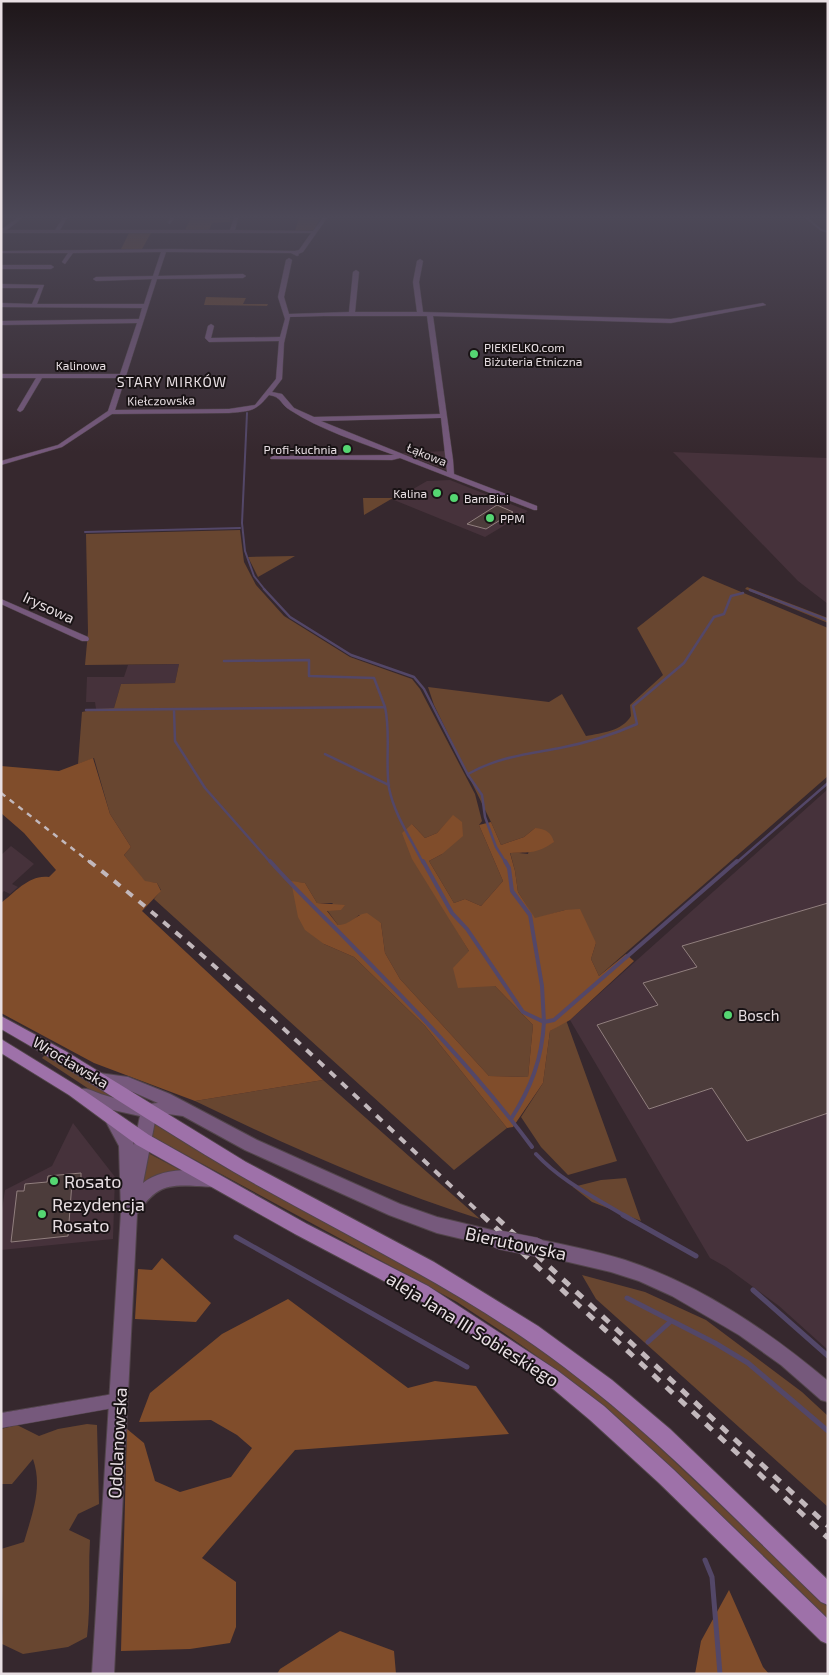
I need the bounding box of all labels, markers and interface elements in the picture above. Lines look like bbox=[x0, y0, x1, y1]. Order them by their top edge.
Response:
place label: PIEKIELKO.com Biżuteria Etniczna bbox=[484, 340, 582, 368]
marker: PIEKIELKO.com Biżuteria Etniczna bbox=[468, 348, 480, 360]
street label: Kalinowa bbox=[56, 358, 106, 372]
district label: STARY MIRKÓW bbox=[117, 373, 227, 390]
street label: Kiełczowska bbox=[127, 392, 195, 408]
street label: Łąkowa bbox=[405, 440, 449, 468]
place label: Profi-kuchnia bbox=[263, 442, 337, 456]
marker: Profi-kuchnia bbox=[341, 443, 353, 455]
place label: Kalina bbox=[393, 486, 427, 500]
marker: Kalina bbox=[431, 487, 443, 499]
place label: BamBini bbox=[464, 491, 509, 505]
marker: BamBini bbox=[448, 492, 460, 504]
place label: PPM bbox=[500, 511, 525, 525]
marker: PPM bbox=[484, 512, 496, 524]
street label: Irysowa bbox=[20, 587, 78, 627]
place label: Bosch bbox=[738, 1006, 780, 1024]
marker: Bosch bbox=[722, 1009, 734, 1021]
street label: Wrocławska bbox=[30, 1032, 112, 1092]
place label: Rosato bbox=[64, 1170, 121, 1192]
marker: Rosato bbox=[48, 1175, 60, 1187]
place label: Rezydencja Rosato bbox=[52, 1193, 145, 1236]
marker: Rezydencja Rosato bbox=[36, 1208, 48, 1220]
street label: Bierutowska bbox=[463, 1222, 569, 1264]
street label: aleja Jana III Sobieskiego bbox=[383, 1267, 563, 1391]
street label: Odolanowska bbox=[103, 1387, 131, 1499]

